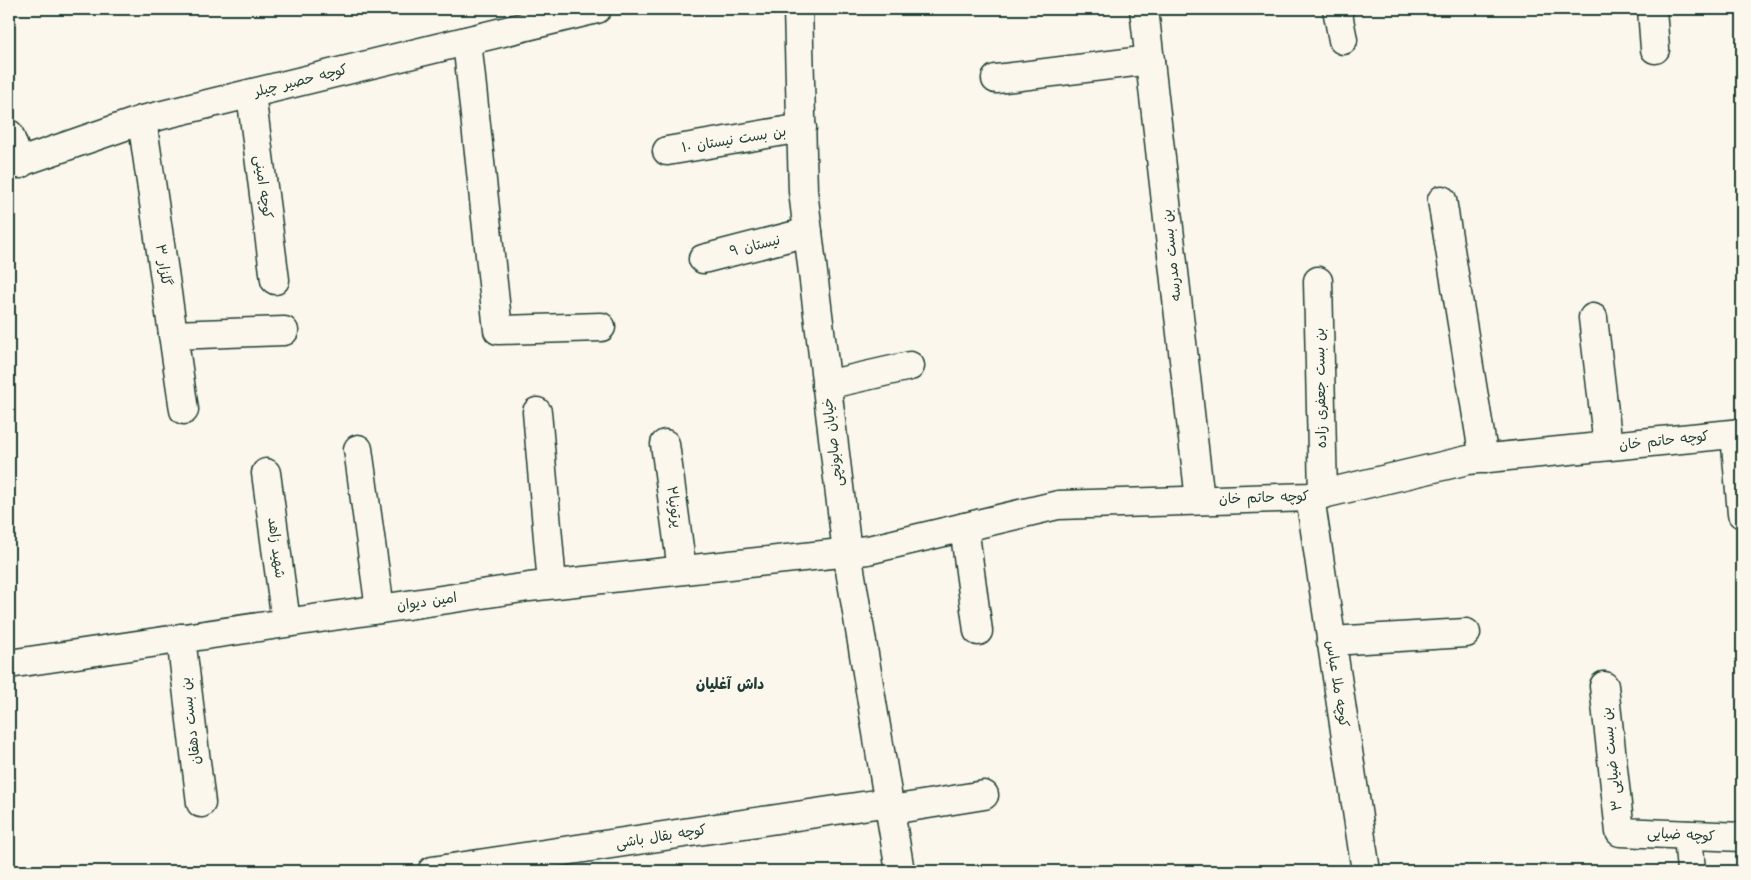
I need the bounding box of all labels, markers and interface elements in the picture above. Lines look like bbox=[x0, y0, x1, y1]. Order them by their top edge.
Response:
street label: کوچه حصیر چیلر bbox=[251, 60, 350, 102]
street label: بن بست نیستان ۱۰ bbox=[680, 122, 788, 158]
street label: کوچه امینی bbox=[249, 154, 277, 220]
street label: بن بست مدرسه bbox=[1157, 208, 1187, 302]
street label: نیستان ۹ bbox=[728, 230, 782, 262]
street label: گلزار ۳ bbox=[150, 243, 176, 287]
street label: بن بست جعفری زاده bbox=[1310, 328, 1332, 448]
street label: خیابان صابونچی bbox=[818, 396, 848, 488]
street label: کوچه حاتم خان bbox=[1618, 426, 1710, 456]
street label: پرتونیا۲ bbox=[661, 485, 687, 529]
street label: کوچه حاتم خان bbox=[1219, 486, 1309, 510]
street label: شهید زاهد bbox=[262, 516, 290, 580]
street label: امین دیوان bbox=[396, 588, 458, 616]
street label: کوچه ملا عباس bbox=[1320, 639, 1354, 729]
district label: داش آغلیان bbox=[696, 674, 764, 695]
street label: بن بست دهقان bbox=[176, 676, 206, 766]
street label: بن بست ضیایی ۳ bbox=[1597, 706, 1627, 812]
street label: کوچه بقال باشی bbox=[614, 820, 708, 854]
street label: کوچه ضیایی bbox=[1647, 823, 1715, 847]

